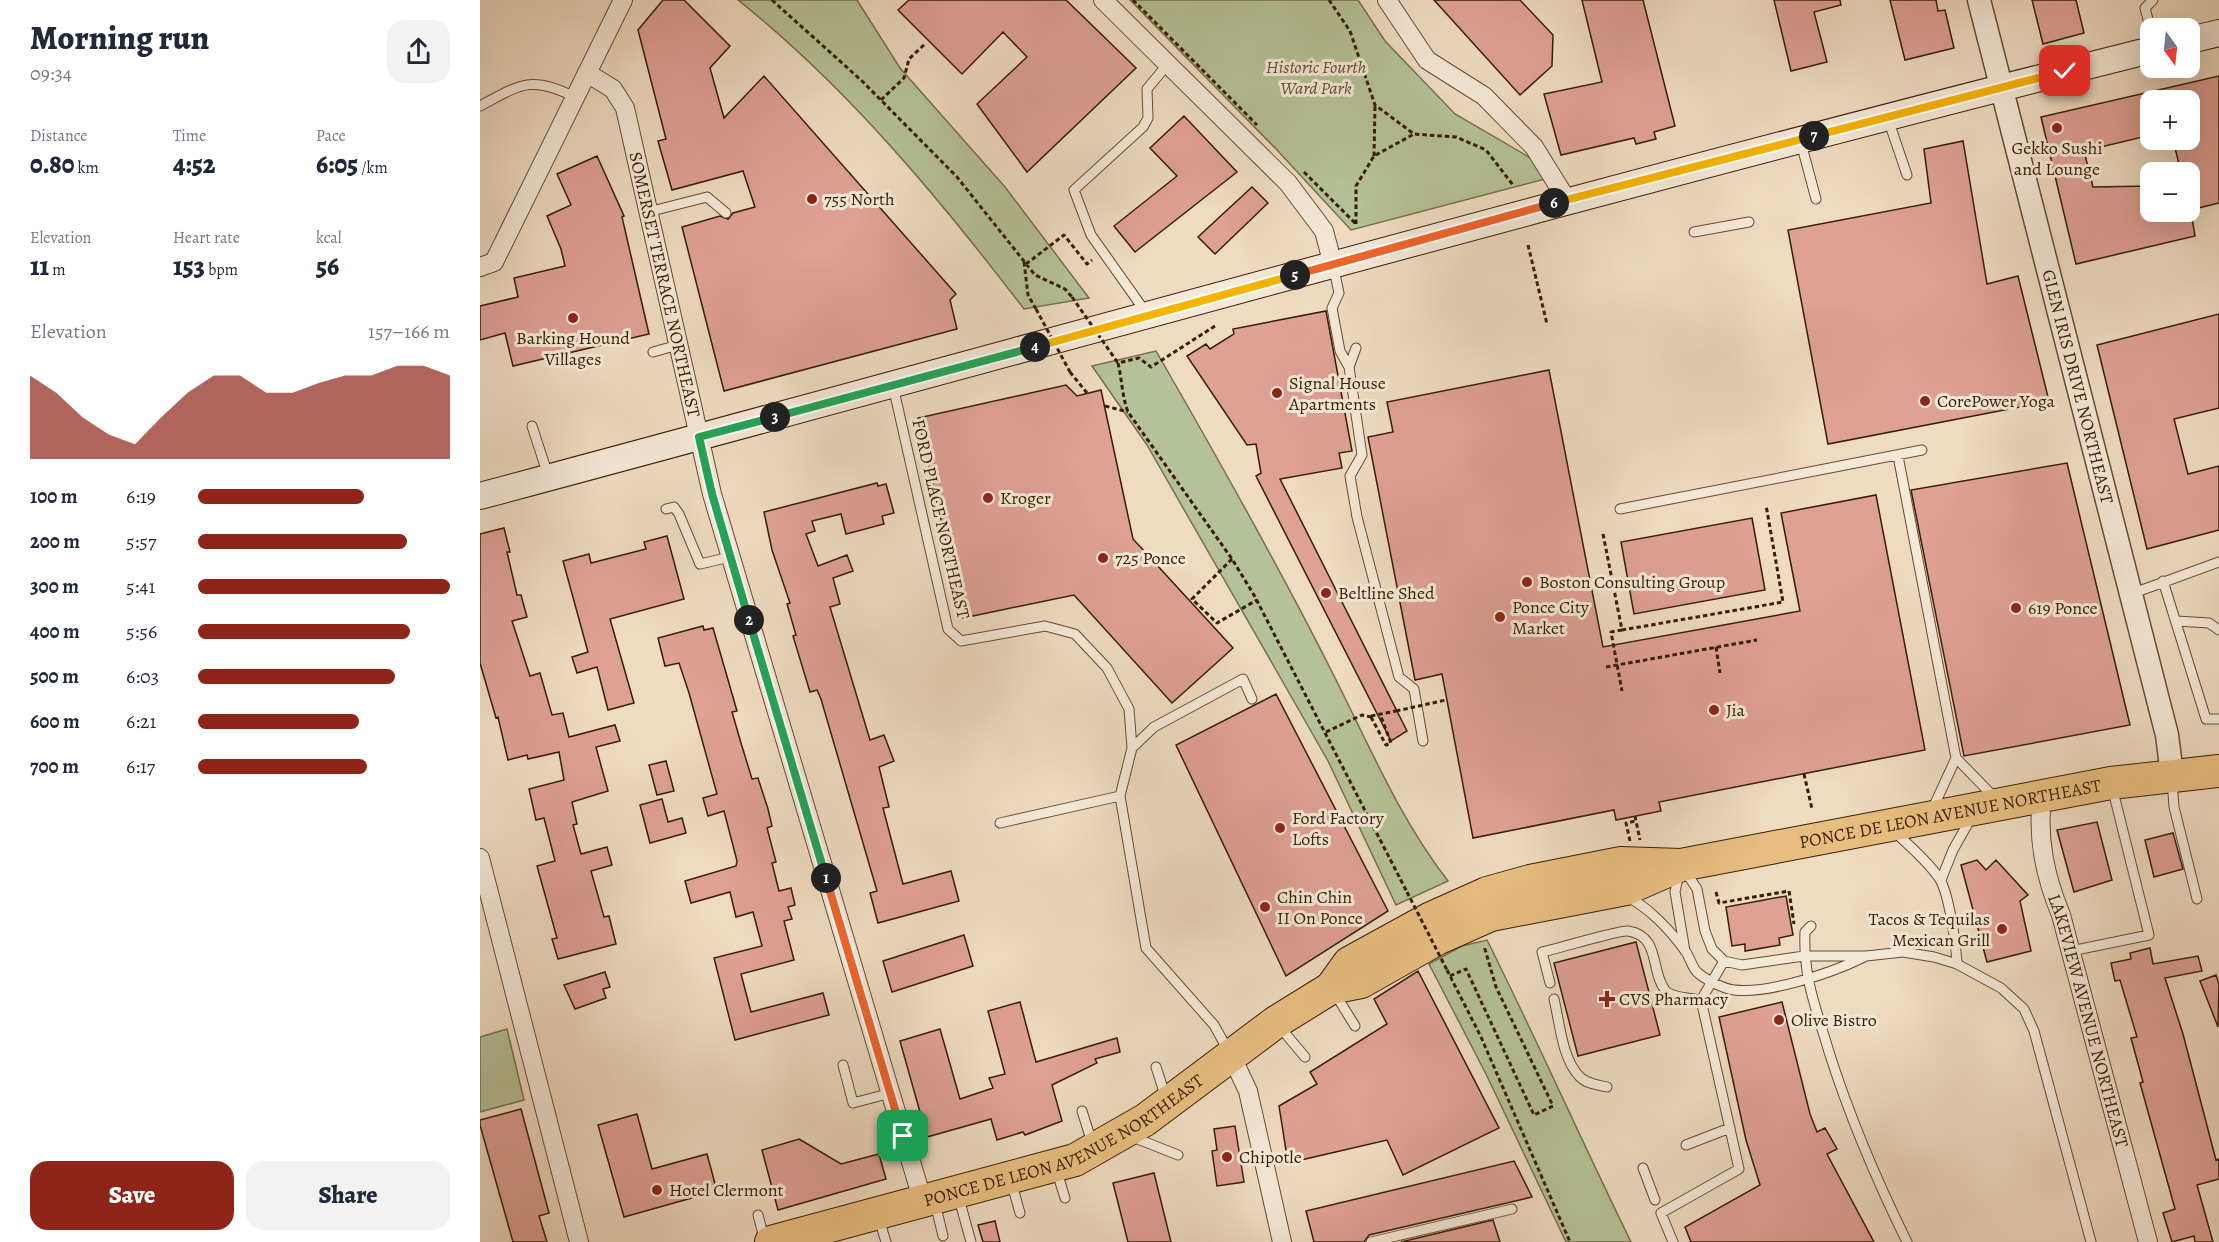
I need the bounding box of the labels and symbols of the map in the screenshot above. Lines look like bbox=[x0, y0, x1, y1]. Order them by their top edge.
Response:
north arrow bbox=[2140, 18, 2200, 78]
pin bbox=[2039, 45, 2090, 96]
park label: Historic Fourth Ward Park bbox=[1266, 55, 1366, 100]
pin: 7 bbox=[1799, 121, 1829, 151]
marker: Gekko Sushi and Lounge bbox=[2050, 121, 2064, 135]
place label: Gekko Sushi and Lounge bbox=[2012, 136, 2102, 181]
street label: SOMERSET TERRACE NORTHEAST bbox=[623, 150, 706, 420]
place label: 755 North bbox=[824, 187, 895, 211]
pin: 6 bbox=[1539, 188, 1569, 218]
marker: 755 North bbox=[805, 192, 819, 206]
pin: 5 bbox=[1280, 260, 1310, 290]
street label: GLEN IRIS DRIVE NORTHEAST bbox=[2036, 267, 2119, 506]
marker: Barking Hound Villages bbox=[566, 311, 580, 325]
place label: Barking Hound Villages bbox=[516, 326, 630, 371]
pin: 4 bbox=[1020, 332, 1050, 362]
place label: Signal House Apartments bbox=[1288, 371, 1386, 416]
marker: Signal House Apartments bbox=[1270, 386, 1284, 400]
place label: CorePower Yoga bbox=[1937, 389, 2056, 413]
marker: CorePower Yoga bbox=[1918, 394, 1932, 408]
pin: 3 bbox=[760, 402, 790, 432]
street label: FORD PLACE NORTHEAST bbox=[906, 417, 976, 621]
place label: Kroger bbox=[1000, 486, 1051, 510]
marker: Kroger bbox=[981, 491, 995, 505]
place label: 725 Ponce bbox=[1115, 546, 1186, 570]
marker: 725 Ponce bbox=[1096, 551, 1110, 565]
place label: Boston Consulting Group bbox=[1539, 570, 1725, 594]
marker: Boston Consulting Group bbox=[1520, 575, 1534, 589]
place label: Beltline Shed bbox=[1338, 581, 1435, 605]
marker: Beltline Shed bbox=[1319, 586, 1333, 600]
place label: Ponce City Market bbox=[1512, 595, 1590, 640]
place label: 619 Ponce bbox=[2028, 596, 2098, 620]
marker: 619 Ponce bbox=[2009, 601, 2023, 615]
pin: 2 bbox=[734, 605, 764, 635]
marker: Ponce City Market bbox=[1493, 610, 1507, 624]
place label: Jia bbox=[1726, 698, 1746, 722]
marker: Jia bbox=[1707, 703, 1721, 717]
street label: PONCE DE LEON AVENUE NORTHEAST bbox=[1797, 773, 2103, 854]
place label: Ford Factory Lofts bbox=[1292, 806, 1385, 851]
marker: Ford Factory Lofts bbox=[1273, 821, 1287, 835]
pin: 1 bbox=[811, 863, 841, 893]
place label: Chin Chin II On Ponce bbox=[1277, 885, 1363, 930]
street label: LAKEVIEW AVENUE NORTHEAST bbox=[2042, 891, 2134, 1150]
marker: Chin Chin II On Ponce bbox=[1258, 900, 1272, 914]
place label: Tacos & Tequilas Mexican Grill bbox=[1868, 907, 1991, 952]
marker: Tacos & Tequilas Mexican Grill bbox=[1995, 922, 2009, 936]
place label: CVS Pharmacy bbox=[1619, 987, 1729, 1011]
marker: CVS Pharmacy bbox=[1600, 992, 1614, 1006]
place label: Olive Bistro bbox=[1791, 1008, 1877, 1032]
marker: Olive Bistro bbox=[1772, 1013, 1786, 1027]
street label: PONCE DE LEON AVENUE NORTHEAST bbox=[921, 1068, 1208, 1212]
pin bbox=[877, 1110, 928, 1161]
place label: Chipotle bbox=[1239, 1145, 1302, 1169]
marker: Chipotle bbox=[1220, 1150, 1234, 1164]
place label: Hotel Clermont bbox=[669, 1178, 784, 1202]
marker: Hotel Clermont bbox=[650, 1183, 664, 1197]

